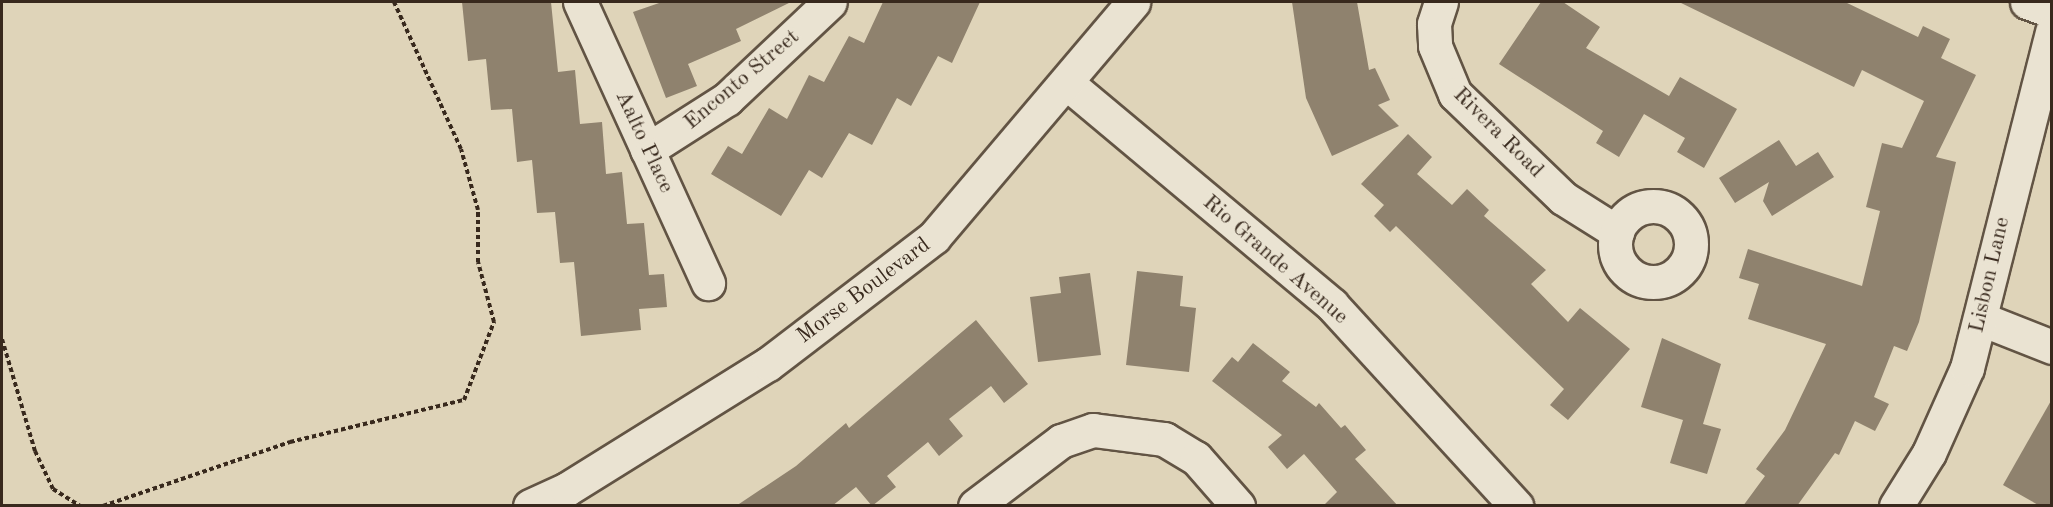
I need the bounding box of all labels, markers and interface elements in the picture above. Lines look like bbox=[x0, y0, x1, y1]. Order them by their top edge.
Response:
street label: Enconto Street bbox=[679, 24, 805, 136]
street label: Rivera Road bbox=[1447, 82, 1549, 184]
street label: Aalto Place bbox=[609, 87, 679, 197]
street label: Rio Grande Avenue bbox=[1197, 190, 1353, 330]
street label: Lisbon Lane bbox=[1964, 215, 2016, 335]
street label: Morse Boulevard bbox=[792, 232, 936, 350]

